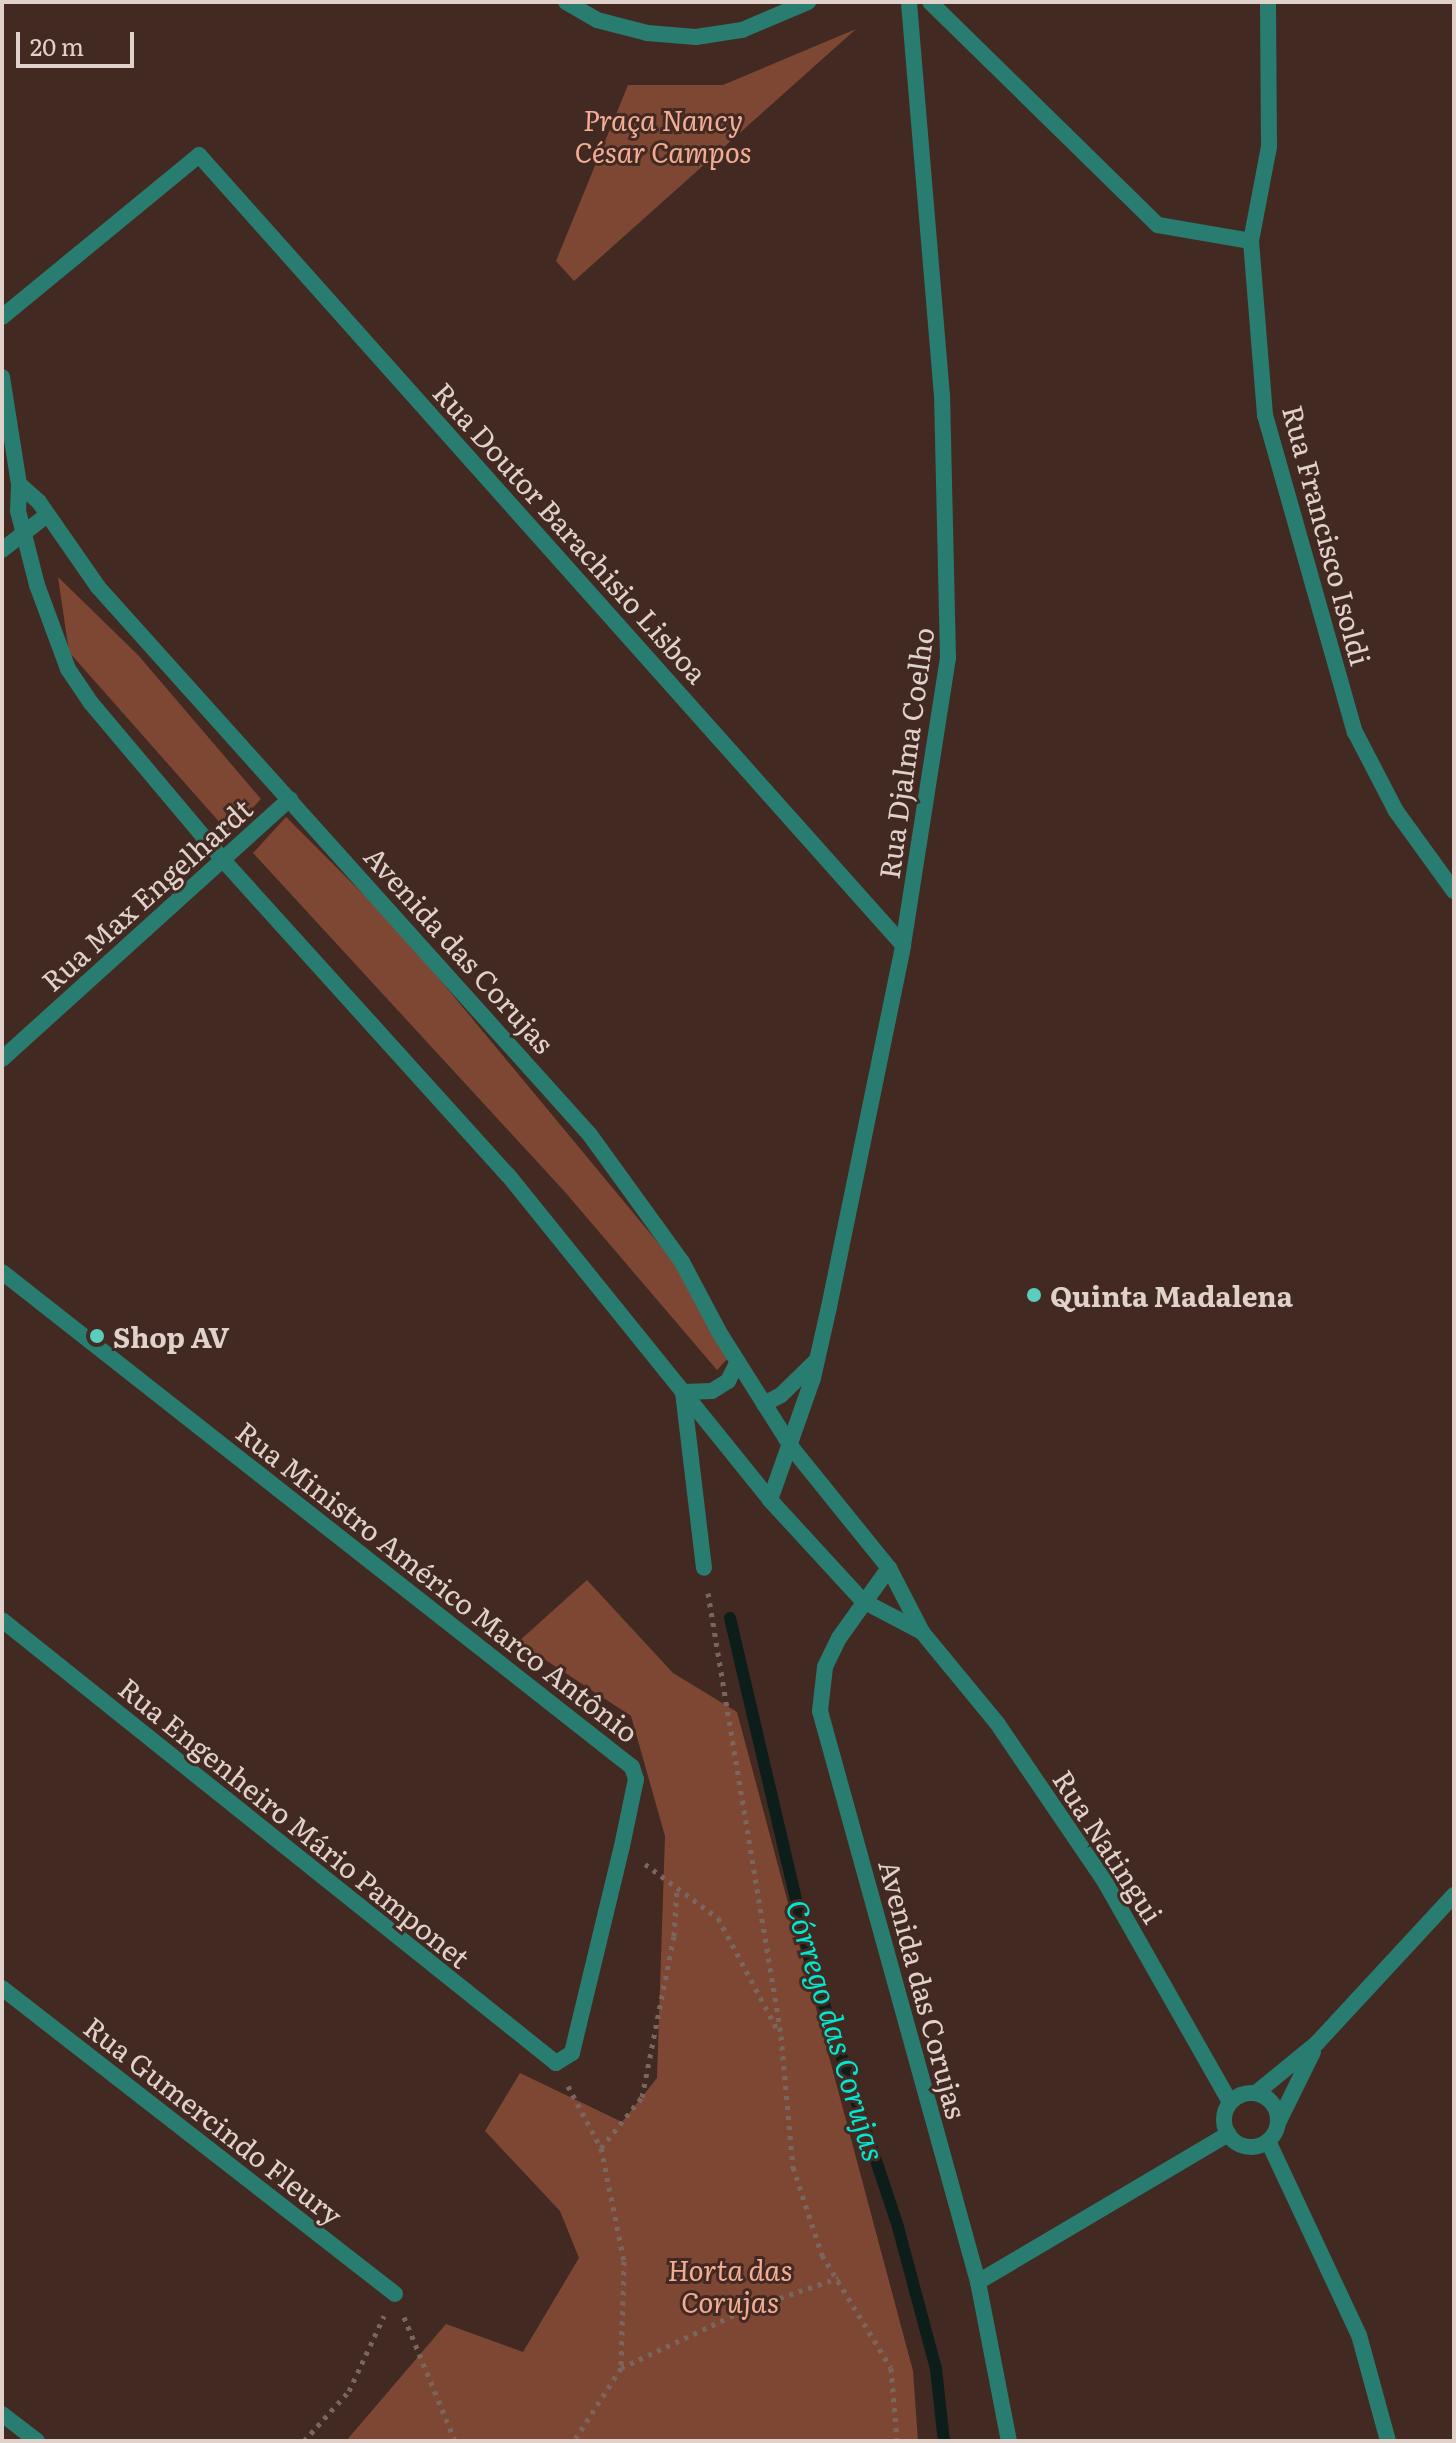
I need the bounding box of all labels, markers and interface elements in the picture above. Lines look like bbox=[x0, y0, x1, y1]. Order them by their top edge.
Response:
scale bar bbox=[20, 16, 138, 66]
text: 20 m bbox=[30, 28, 84, 63]
park label: Praça Nancy César Campos bbox=[574, 102, 752, 168]
street label: Rua Doutor Barachisio Lisboa bbox=[427, 375, 715, 689]
street label: Rua Francisco Isoldi bbox=[1277, 401, 1379, 669]
street label: Rua Djalma Coelho bbox=[871, 625, 939, 881]
street label: Rua Max Engelhardt bbox=[34, 791, 258, 997]
street label: Avenida das Corujas bbox=[358, 839, 562, 1059]
place label: Quinta Madalena bbox=[1050, 1278, 1293, 1312]
marker: Quinta Madalena bbox=[1025, 1286, 1043, 1304]
place label: Shop AV bbox=[113, 1319, 230, 1353]
marker: Shop AV bbox=[88, 1327, 106, 1345]
street label: Rua Ministro Américo Marco Antônio bbox=[230, 1414, 646, 1748]
street label: Rua Engenheiro Mário Pamponet bbox=[113, 1670, 477, 1974]
street label: Rua Natingui bbox=[1047, 1763, 1171, 1929]
street label: Avenida das Corujas bbox=[873, 1856, 975, 2122]
water label: Córrego das Corujas bbox=[780, 1895, 894, 2165]
street label: Rua Gumercindo Fleury bbox=[78, 2009, 350, 2231]
park label: Horta das Corujas bbox=[667, 2252, 793, 2318]

